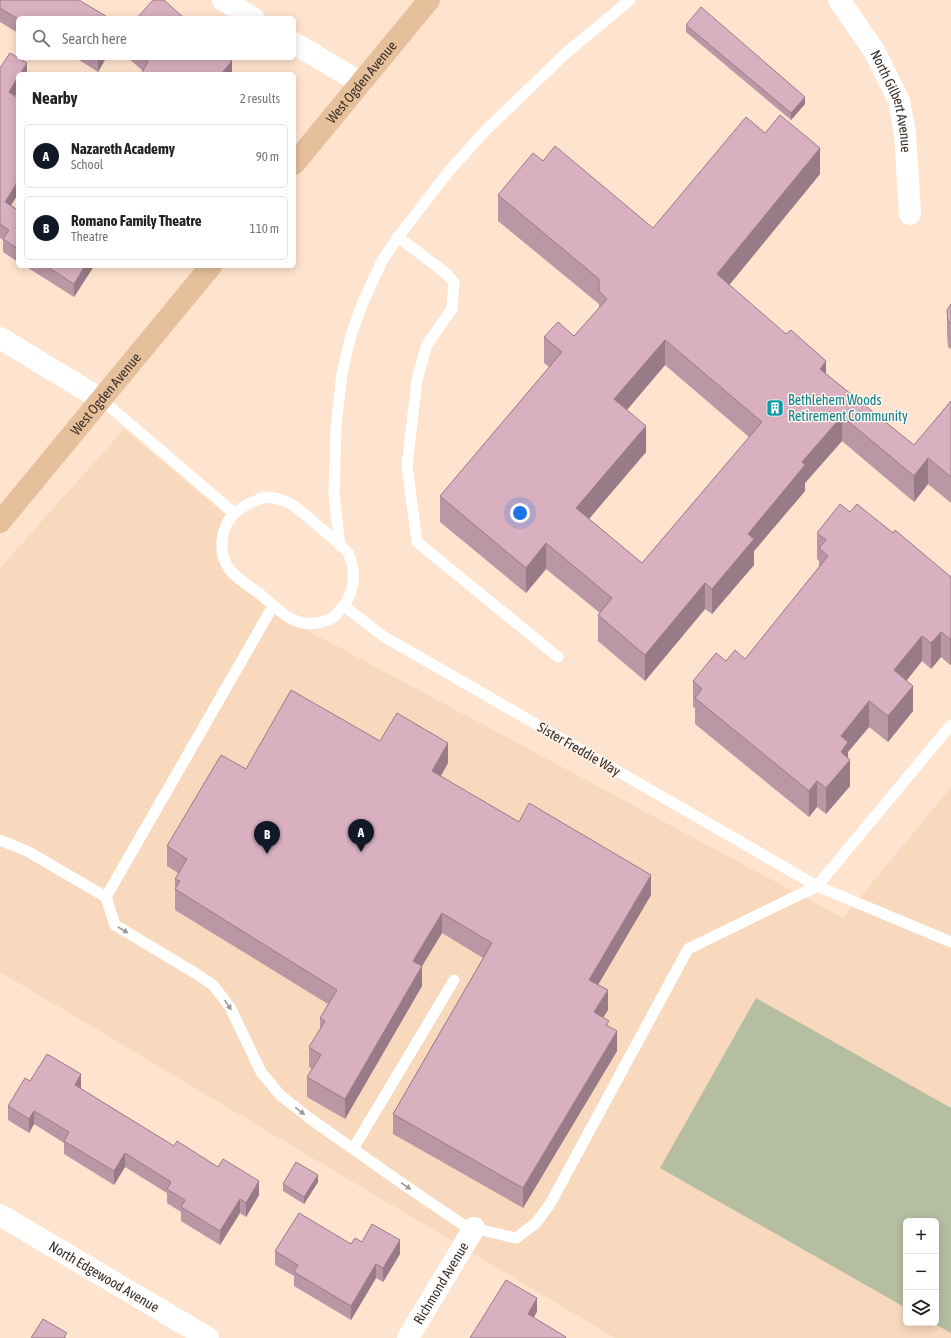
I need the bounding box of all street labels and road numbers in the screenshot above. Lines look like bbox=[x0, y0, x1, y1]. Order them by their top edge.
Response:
street label: West Ogden Avenue bbox=[323, 38, 400, 126]
street label: North Gilbert Avenue bbox=[867, 47, 914, 153]
street label: West Ogden Avenue bbox=[67, 350, 144, 438]
street label: Sister Freddie Way bbox=[535, 719, 623, 779]
street label: North Edgewood Avenue bbox=[46, 1238, 162, 1315]
street label: Richmond Avenue bbox=[410, 1239, 472, 1327]

